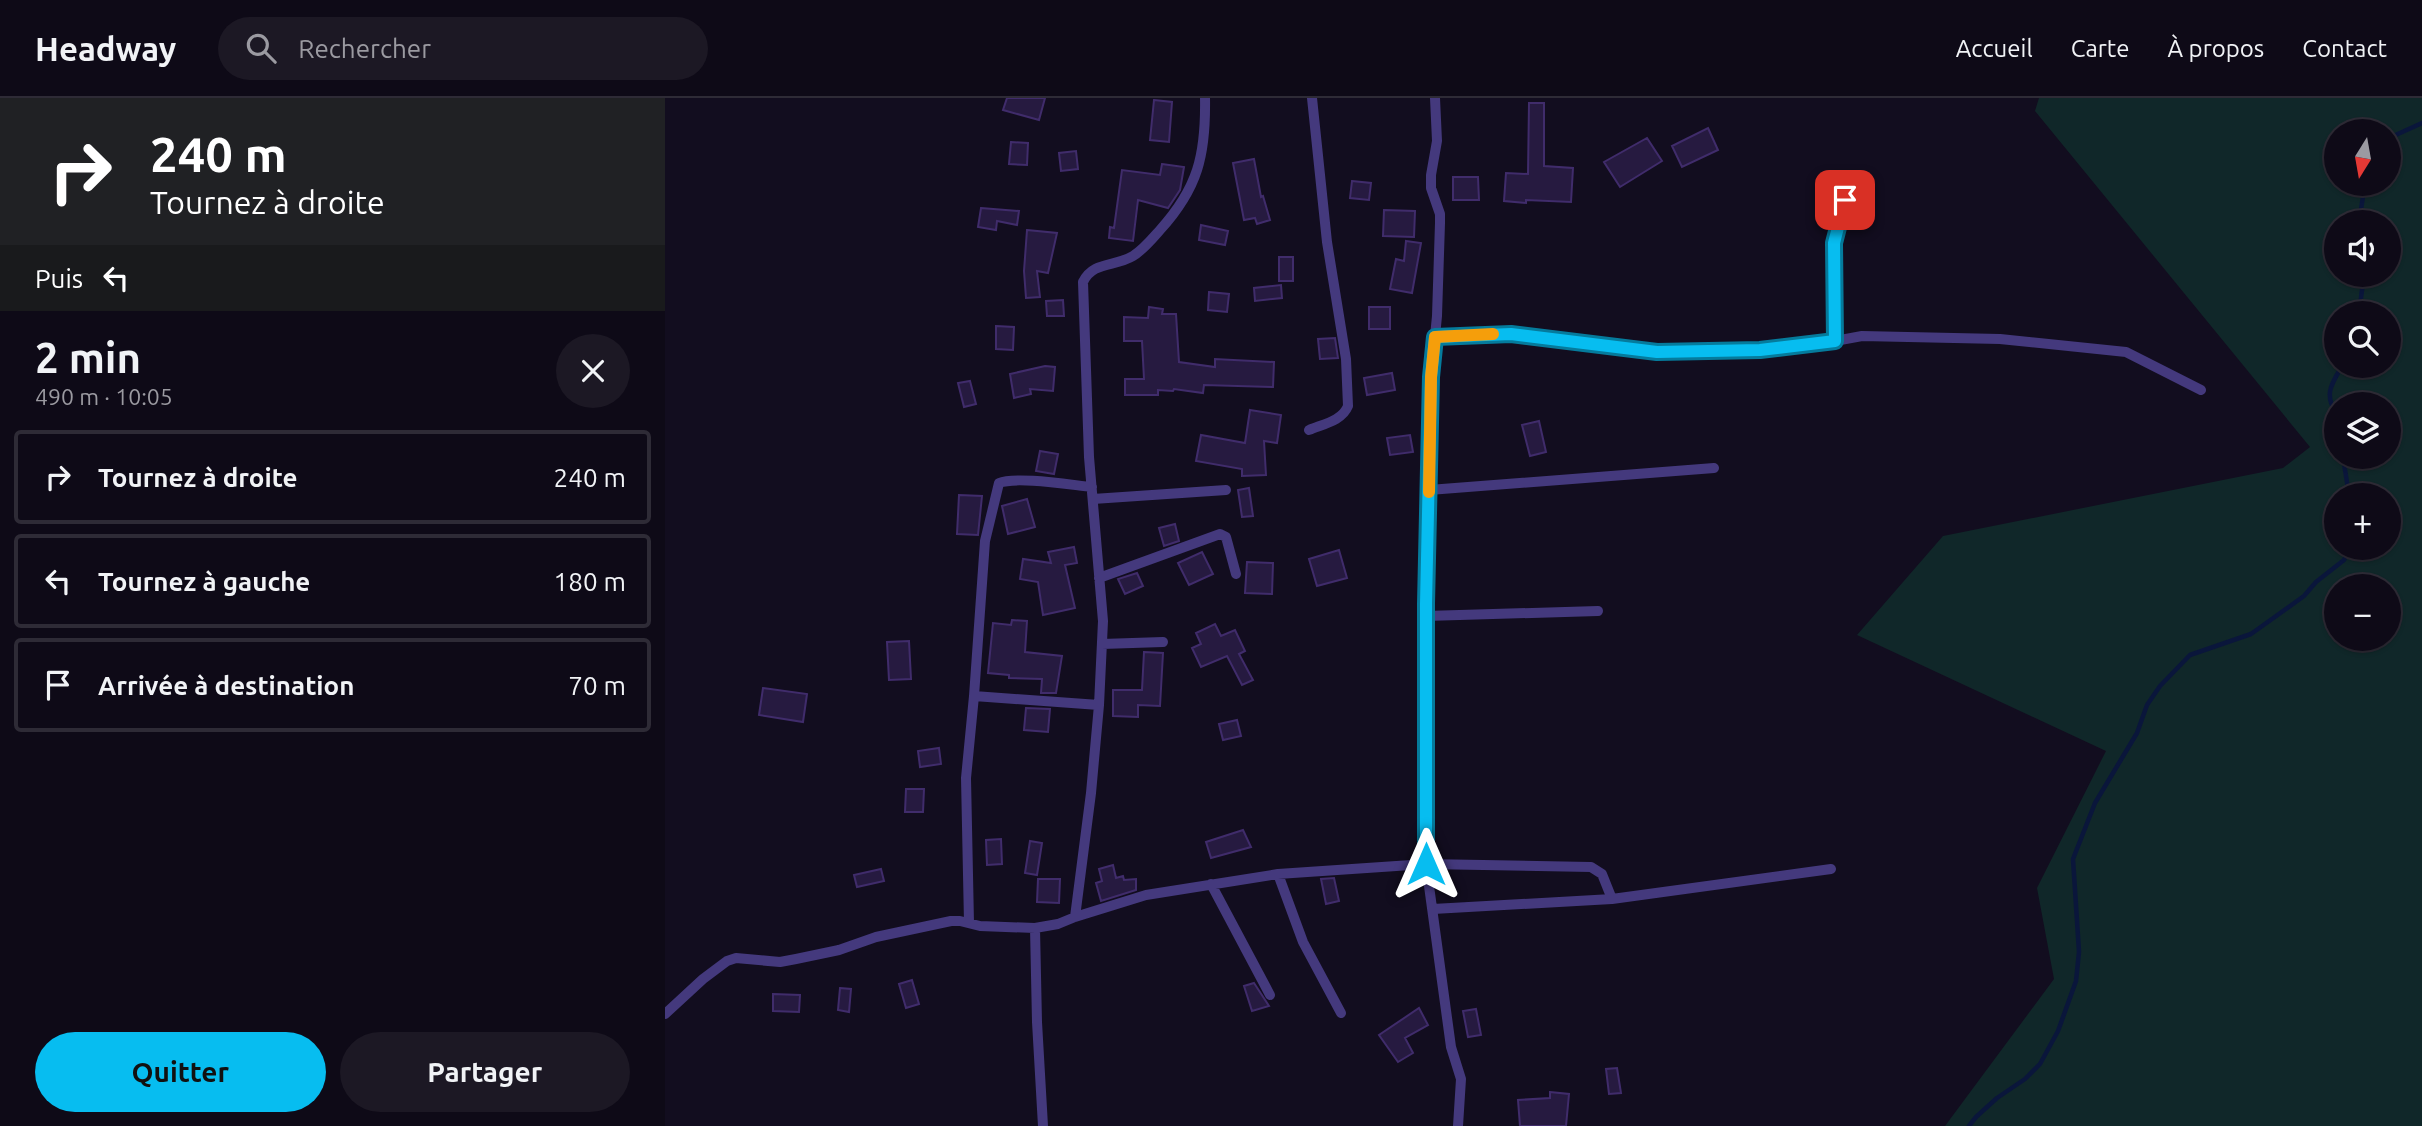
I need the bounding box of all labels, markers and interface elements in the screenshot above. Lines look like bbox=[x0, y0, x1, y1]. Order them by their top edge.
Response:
search box bbox=[218, 17, 708, 80]
icon: search bbox=[242, 29, 280, 67]
text: Headway bbox=[35, 30, 176, 67]
text: Rechercher bbox=[298, 34, 431, 63]
text: Accueil bbox=[1956, 35, 2033, 62]
text: Carte bbox=[2071, 35, 2130, 62]
text: À propos bbox=[2168, 35, 2264, 62]
text: Contact bbox=[2302, 35, 2387, 62]
north arrow bbox=[2324, 119, 2401, 196]
map controls bbox=[2324, 119, 2401, 651]
icon: right bbox=[35, 126, 126, 217]
text: 240 m bbox=[150, 126, 287, 181]
pin bbox=[1815, 170, 1875, 230]
icon: arrive bbox=[1826, 181, 1864, 219]
text: Tournez à droite bbox=[150, 184, 385, 220]
button: sound bbox=[2324, 210, 2401, 287]
icon: left bbox=[97, 259, 135, 297]
text: Puis bbox=[35, 264, 83, 293]
button: search bbox=[2324, 301, 2401, 378]
text: 2 min bbox=[35, 334, 141, 381]
button: close bbox=[556, 334, 630, 408]
text: 490 m · 10:05 bbox=[35, 384, 173, 409]
button: layers bbox=[2324, 392, 2401, 469]
icon: right bbox=[39, 458, 77, 496]
text: Tournez à droite bbox=[98, 463, 297, 492]
text: 240 m bbox=[554, 463, 626, 492]
button: + bbox=[2324, 483, 2401, 560]
icon: left bbox=[39, 562, 77, 600]
text: Tournez à gauche bbox=[98, 567, 310, 596]
text: 180 m bbox=[554, 567, 626, 596]
button: − bbox=[2324, 574, 2401, 651]
icon: arrive bbox=[39, 666, 77, 704]
text: Arrivée à destination bbox=[98, 671, 354, 700]
text: 70 m bbox=[568, 671, 626, 700]
position arrow bbox=[1389, 827, 1463, 901]
button: Quitter bbox=[35, 1032, 326, 1112]
button: Partager bbox=[340, 1032, 630, 1112]

